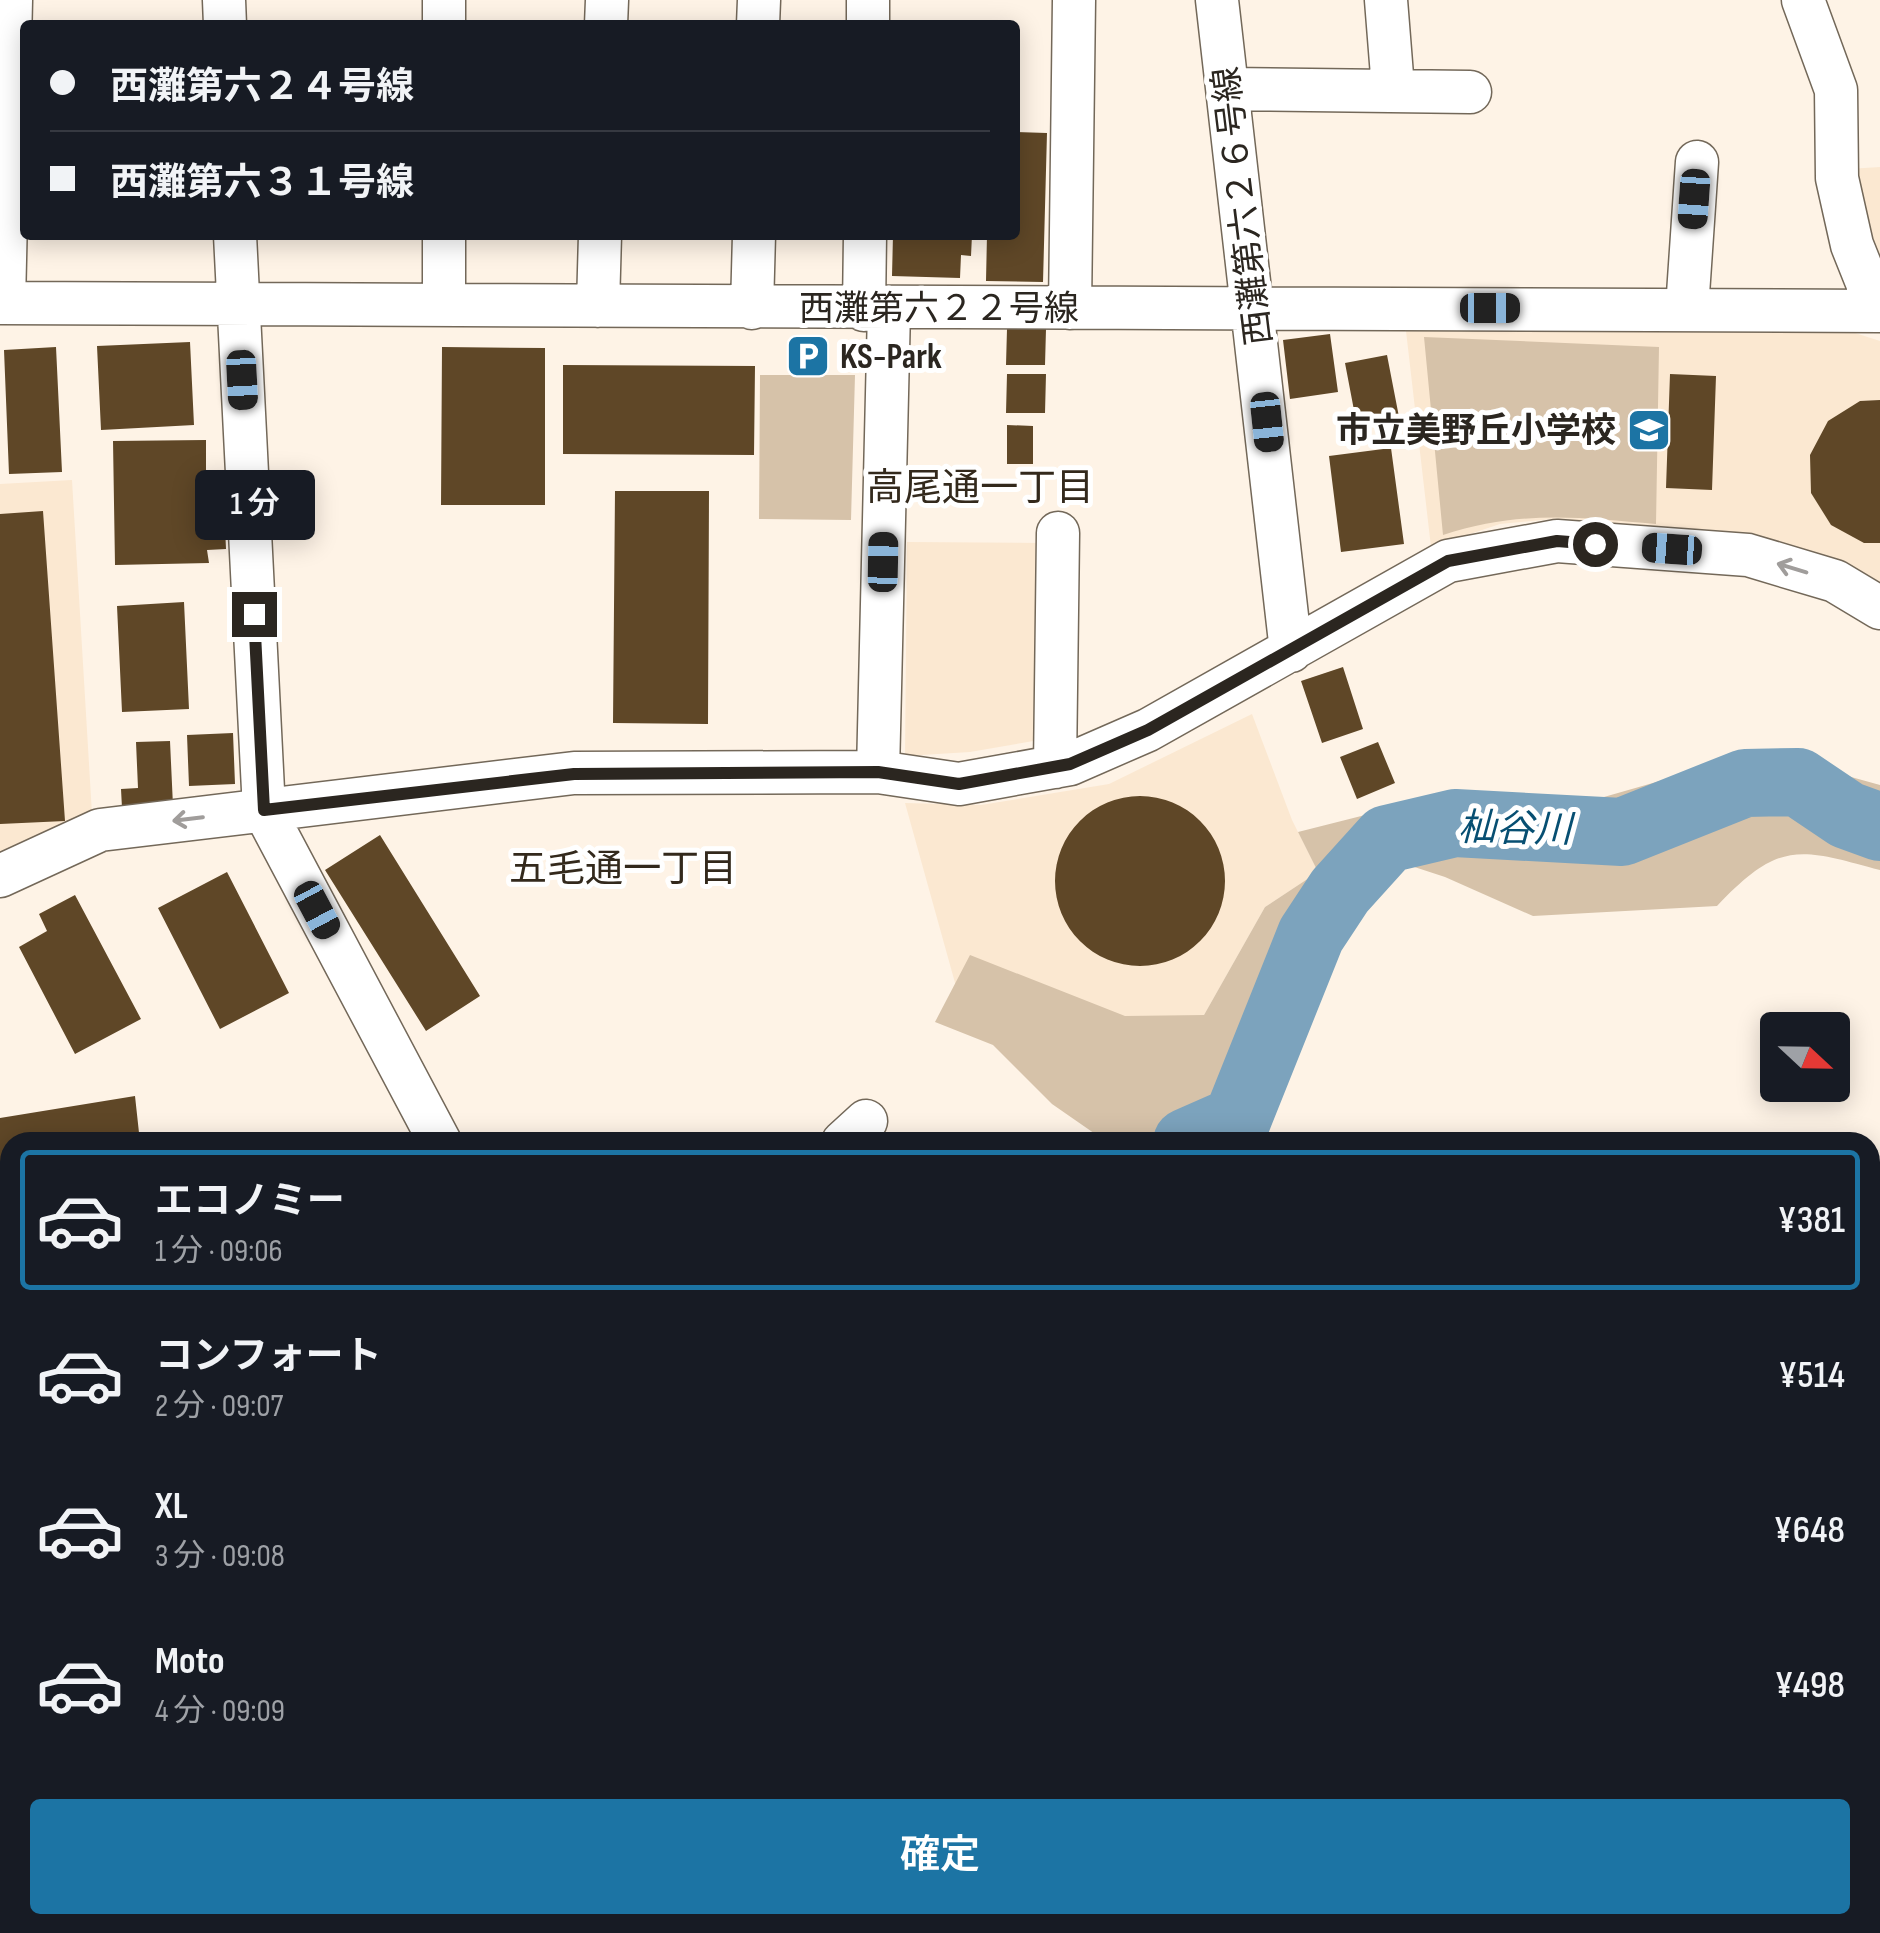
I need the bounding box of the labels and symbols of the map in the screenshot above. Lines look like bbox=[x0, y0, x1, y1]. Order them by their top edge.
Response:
street label: 西灘第六２６号線 bbox=[1205, 64, 1282, 347]
car bbox=[1677, 168, 1711, 230]
street label: 西灘第六２２号線 bbox=[799, 288, 1079, 331]
car bbox=[1460, 293, 1520, 323]
parking icon: KS-Park bbox=[785, 333, 831, 379]
place label: KS-Park bbox=[840, 336, 942, 379]
car bbox=[225, 349, 259, 411]
car bbox=[1249, 391, 1285, 453]
school or university icon: 市立美野丘小学校 bbox=[1626, 407, 1672, 453]
place label: 市立美野丘小学校 bbox=[1336, 410, 1616, 453]
district label: 高尾通一丁目 bbox=[866, 466, 1094, 511]
callout: 1 分 bbox=[194, 469, 314, 539]
route start bbox=[1573, 522, 1618, 567]
car bbox=[867, 532, 899, 592]
car bbox=[1641, 532, 1703, 566]
one-way arrow bbox=[1777, 558, 1808, 576]
route end bbox=[232, 592, 277, 637]
water label: 杣谷川 bbox=[1458, 806, 1576, 853]
one-way arrow bbox=[173, 810, 205, 829]
district label: 五毛通一丁目 bbox=[509, 847, 737, 892]
car bbox=[290, 876, 344, 944]
north arrow bbox=[1760, 1012, 1850, 1102]

